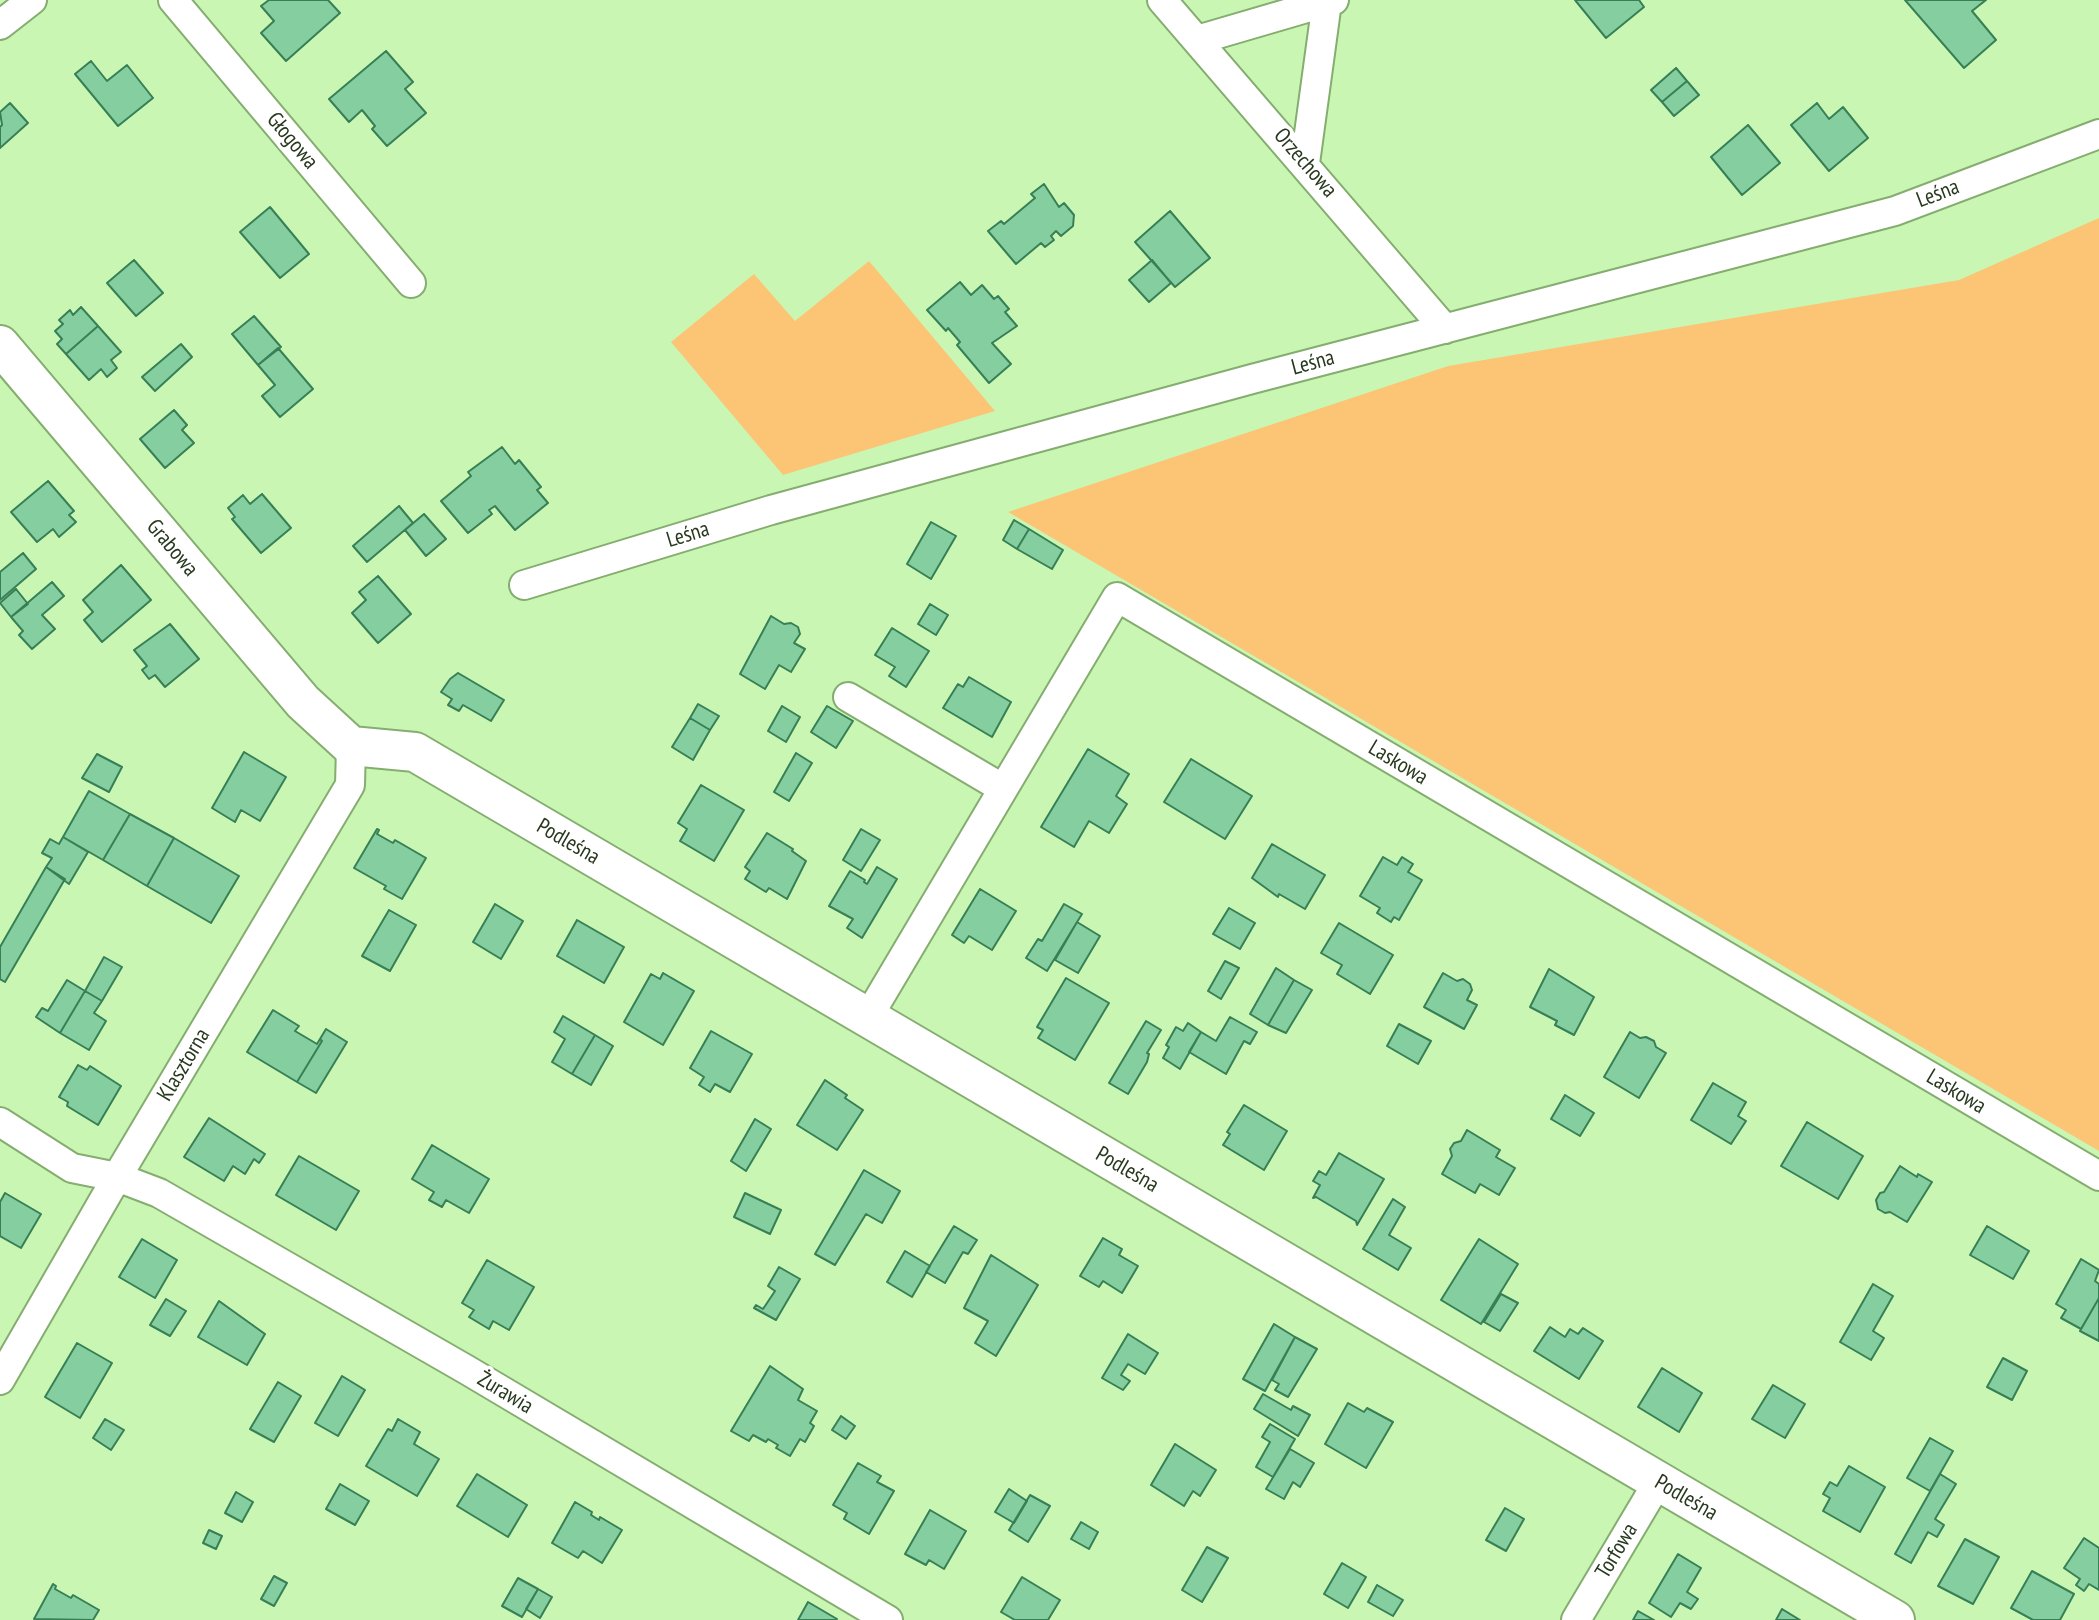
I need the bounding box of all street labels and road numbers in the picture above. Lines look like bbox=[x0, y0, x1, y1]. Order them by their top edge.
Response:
street label: Głogowa bbox=[261, 107, 323, 175]
street label: Orzechowa bbox=[1268, 123, 1342, 203]
street label: Leśna bbox=[1913, 174, 1963, 214]
street label: Leśna bbox=[1289, 345, 1337, 381]
street label: Grabowa bbox=[141, 514, 203, 582]
street label: Leśna bbox=[664, 516, 712, 554]
street label: Laskowa bbox=[1364, 735, 1432, 791]
street label: Podleśna bbox=[532, 813, 604, 871]
street label: Klasztorna bbox=[152, 1024, 216, 1106]
street label: Laskowa bbox=[1922, 1064, 1990, 1120]
street label: Podleśna bbox=[1091, 1141, 1163, 1199]
street label: Żurawia bbox=[472, 1366, 538, 1420]
street label: Podleśna bbox=[1650, 1469, 1722, 1527]
street label: Torfowa bbox=[1590, 1519, 1644, 1583]

